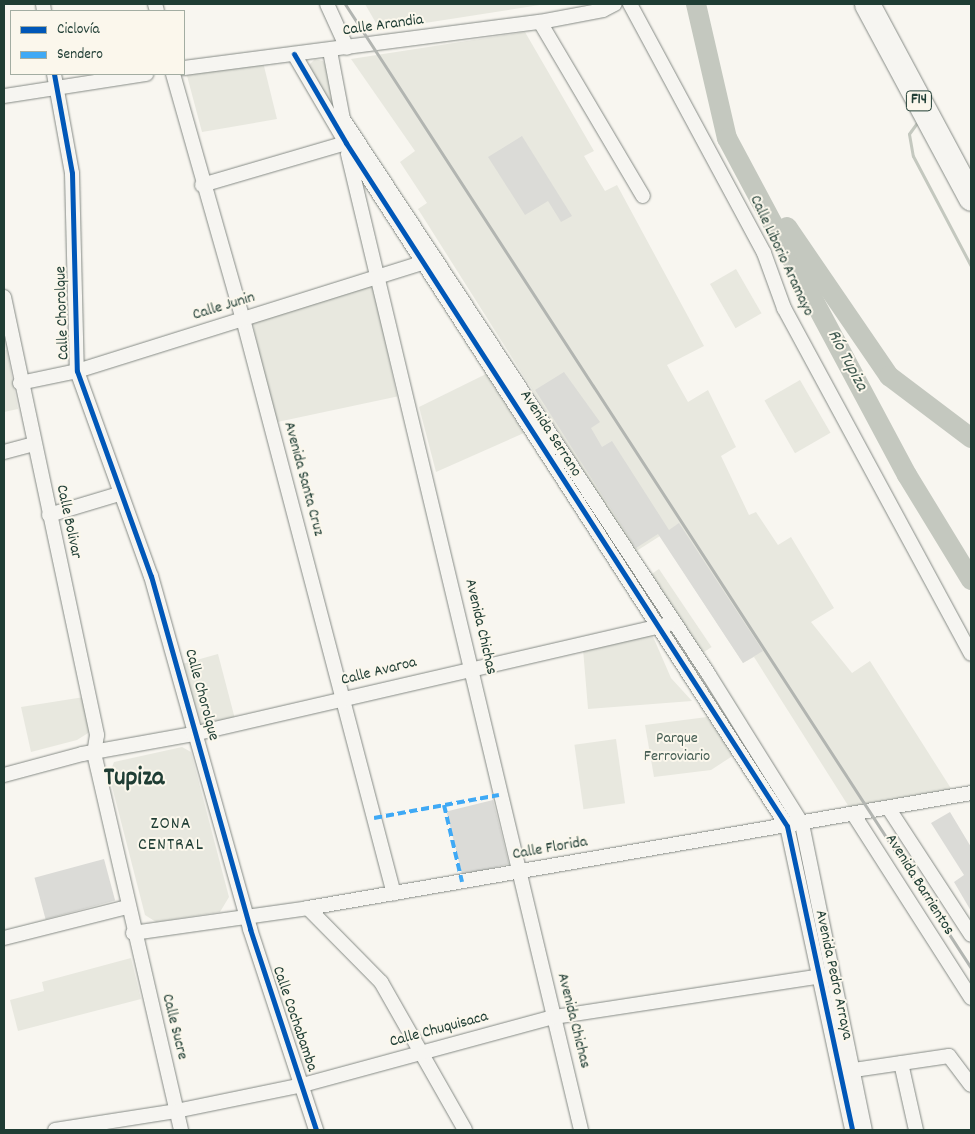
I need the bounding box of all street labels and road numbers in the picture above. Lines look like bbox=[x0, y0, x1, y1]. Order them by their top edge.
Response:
street label: Calle Arandia bbox=[341, 11, 425, 41]
road number: F14 bbox=[905, 88, 933, 114]
street label: Calle Liborio Aramayo bbox=[745, 193, 817, 319]
street label: Calle Chorolque bbox=[52, 266, 74, 360]
street label: Calle Junin bbox=[191, 288, 257, 326]
street label: Avenida Serrano bbox=[515, 387, 585, 481]
street label: Avenida Santa Cruz bbox=[279, 420, 327, 538]
street label: Calle Bolivar bbox=[51, 483, 85, 561]
street label: Avenida Chichas bbox=[460, 577, 500, 677]
street label: Calle Chorolque bbox=[180, 647, 222, 743]
street label: Calle Avaroa bbox=[339, 653, 419, 691]
street label: Avenida Barrientos bbox=[880, 831, 958, 939]
street label: Calle Florida bbox=[511, 833, 589, 865]
street label: Avenida Pedro Arraya bbox=[810, 908, 856, 1042]
street label: Calle Cochabamba bbox=[267, 964, 321, 1074]
street label: Avenida Chichas bbox=[552, 971, 594, 1071]
street label: Calle Sucre bbox=[157, 992, 191, 1062]
street label: Calle Chuquisaca bbox=[388, 1008, 490, 1052]

